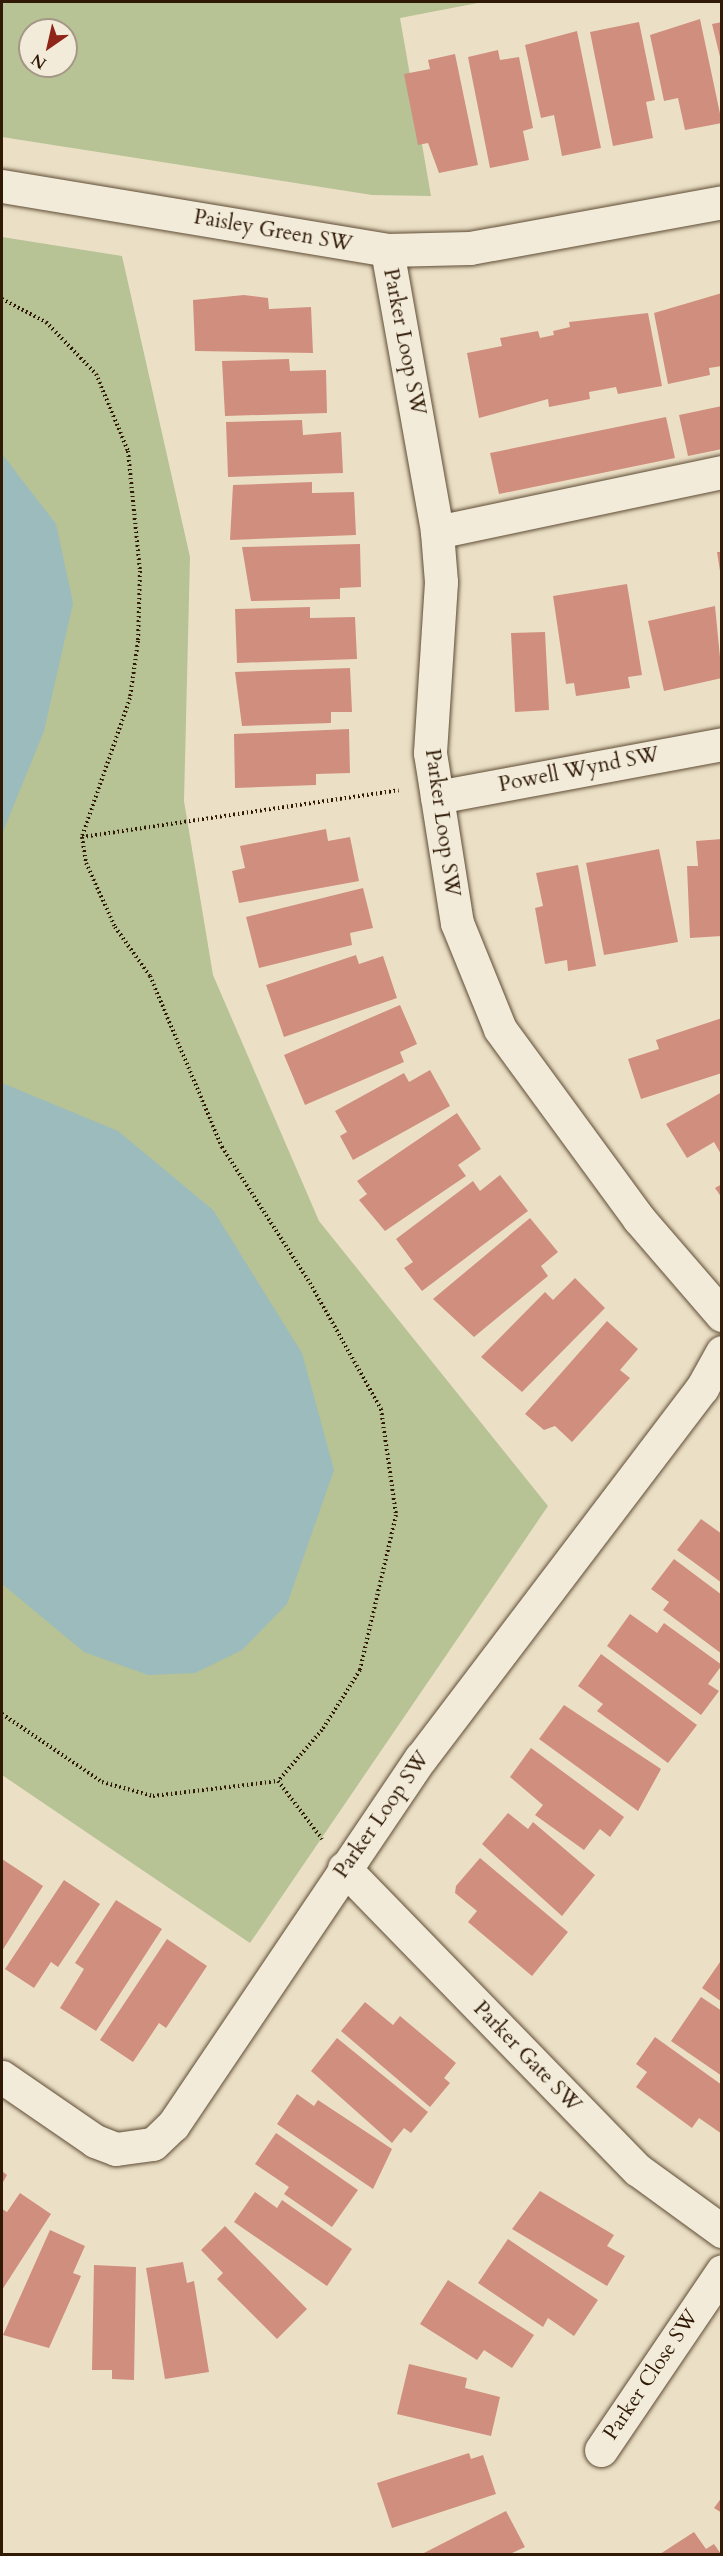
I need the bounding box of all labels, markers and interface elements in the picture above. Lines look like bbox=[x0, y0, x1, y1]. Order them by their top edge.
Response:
north arrow bbox=[18, 18, 78, 78]
text: N bbox=[27, 48, 51, 74]
street label: Paisley Green SW bbox=[192, 205, 354, 257]
street label: Parker Loop SW bbox=[377, 266, 431, 418]
street label: Powell Wynd SW bbox=[496, 742, 662, 798]
street label: Parker Loop SW bbox=[419, 747, 465, 899]
street label: Parker Loop SW bbox=[329, 1747, 435, 1883]
street label: Parker Gate SW bbox=[468, 1996, 586, 2118]
street label: Parker Close SW bbox=[598, 2305, 704, 2445]

